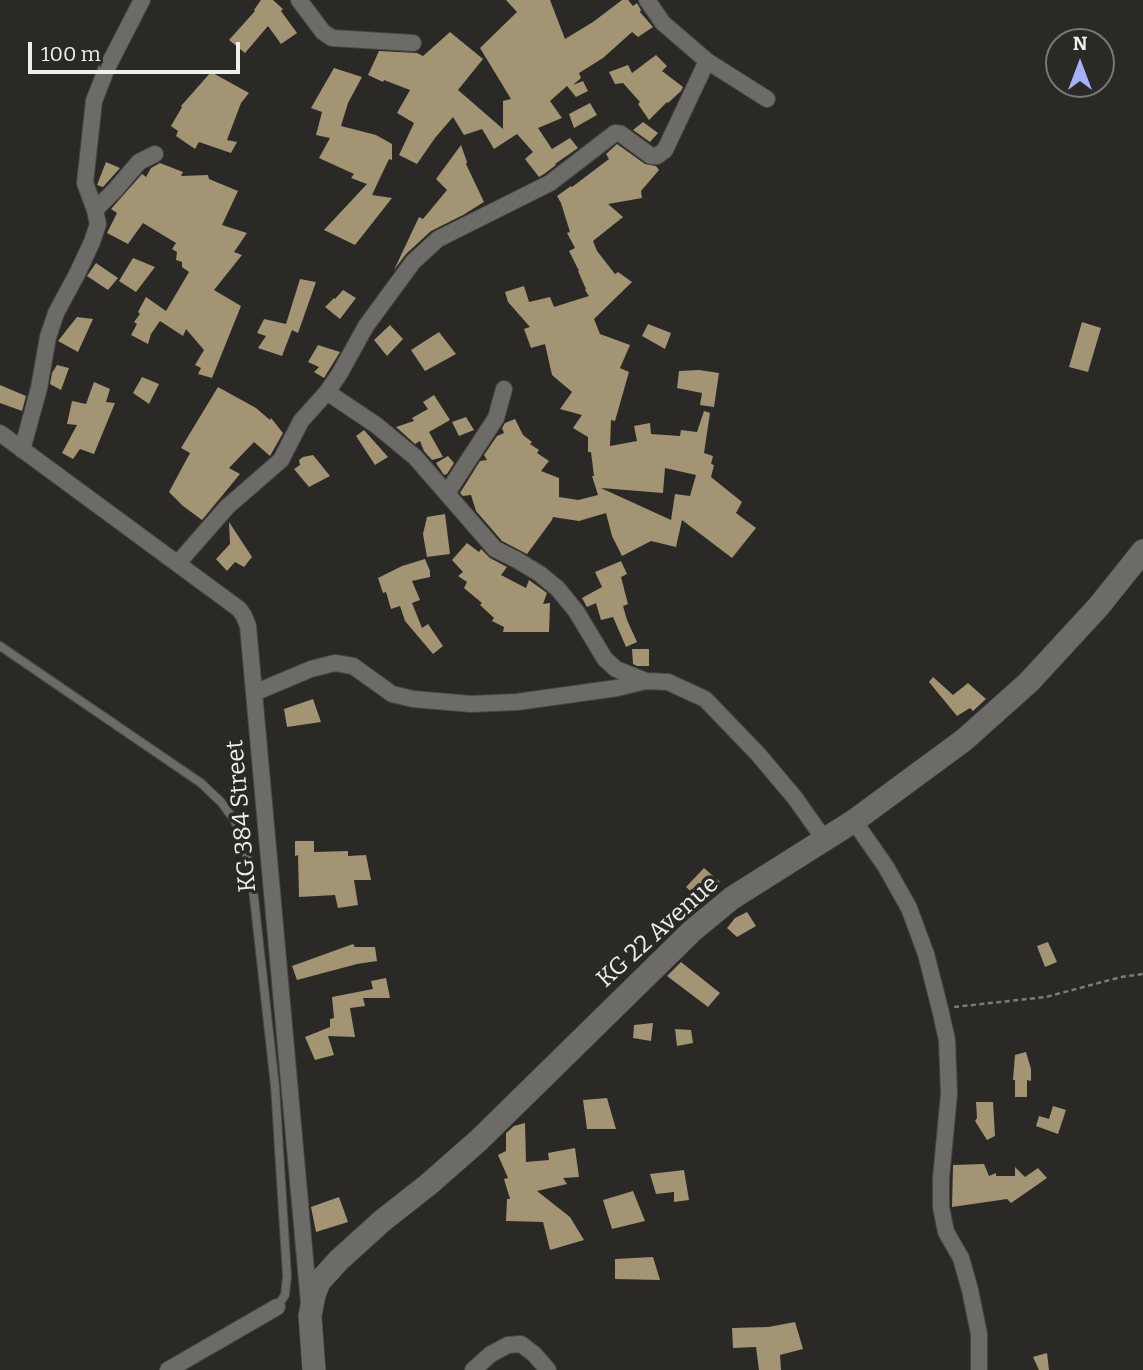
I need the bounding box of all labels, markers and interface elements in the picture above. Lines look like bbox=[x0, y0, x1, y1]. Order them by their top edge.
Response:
scale bar bbox=[32, 28, 243, 72]
north arrow bbox=[1045, 28, 1115, 98]
text: N bbox=[1073, 32, 1087, 55]
text: 100 m bbox=[41, 41, 101, 67]
street label: KG 384 Street bbox=[221, 739, 263, 893]
street label: KG 22 Avenue bbox=[591, 870, 725, 994]

